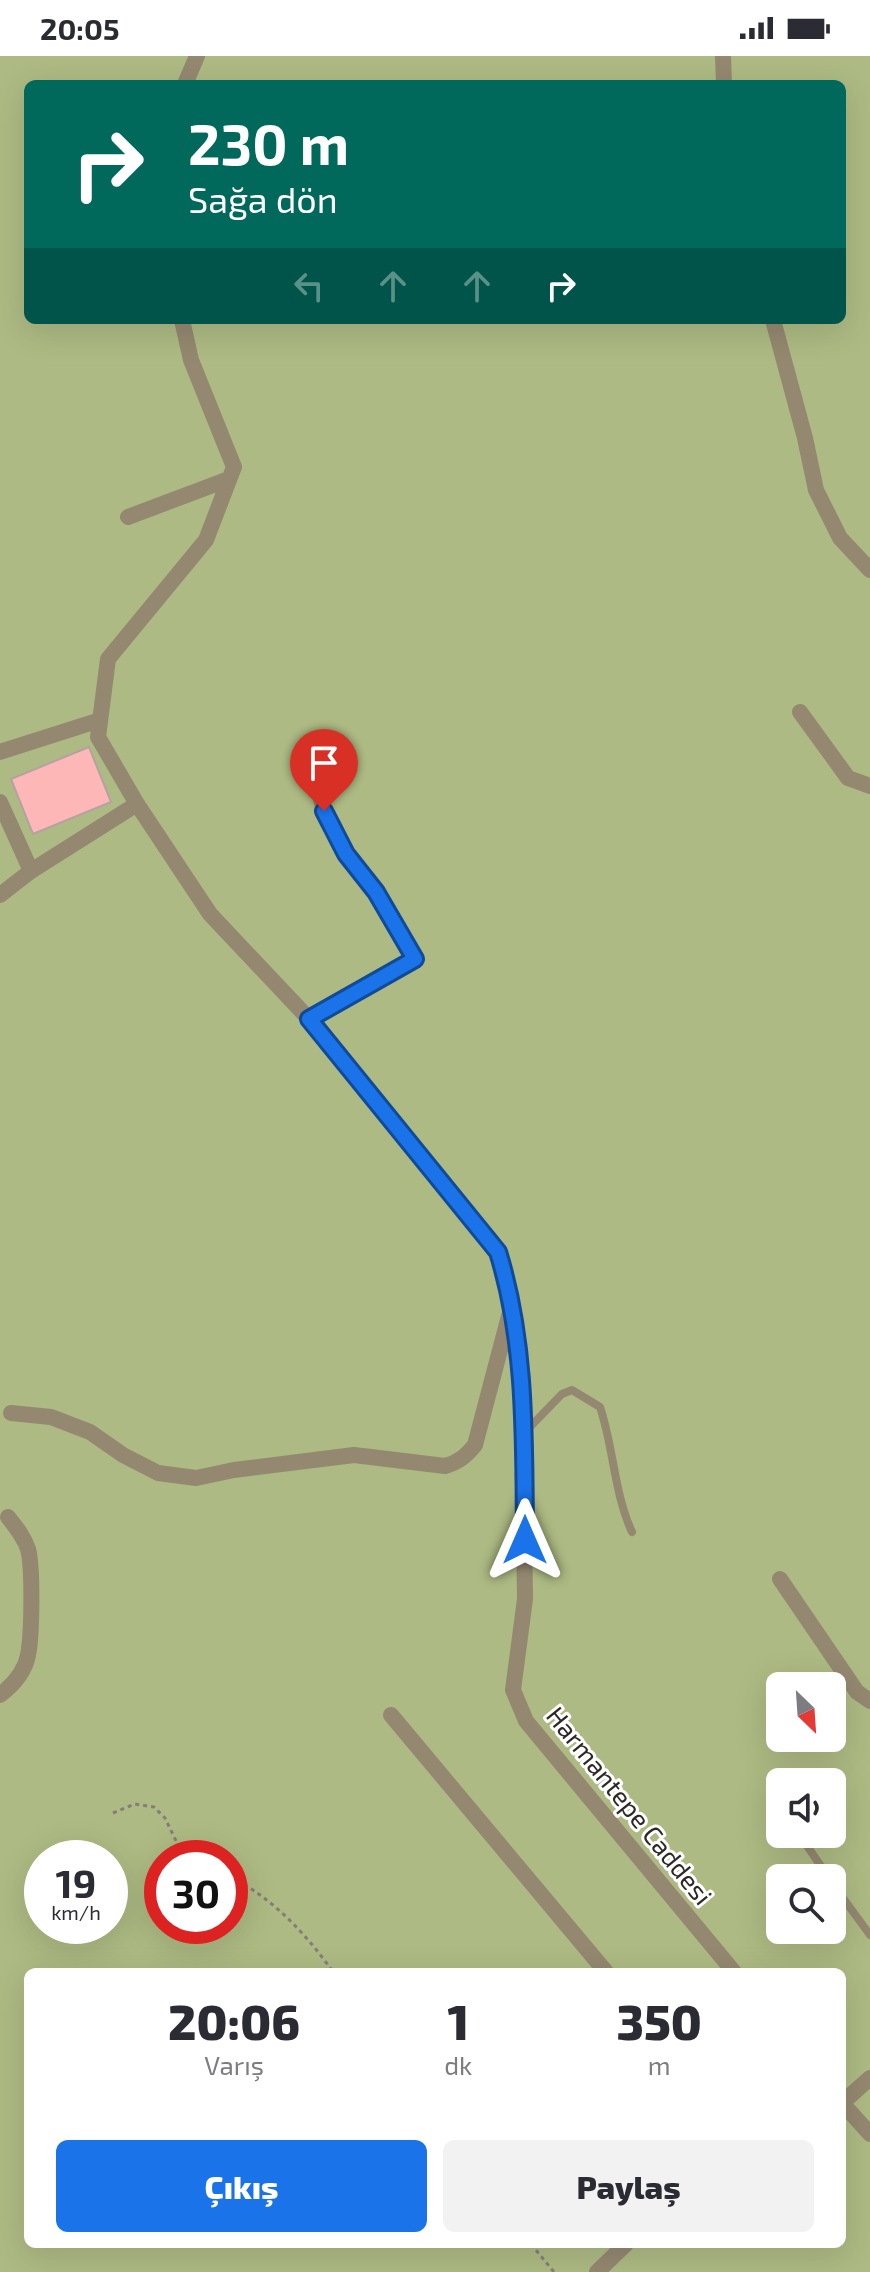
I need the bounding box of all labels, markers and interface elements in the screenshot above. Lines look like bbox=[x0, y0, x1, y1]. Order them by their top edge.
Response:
text: 20:05 bbox=[40, 10, 120, 46]
text: 230 m bbox=[188, 109, 349, 176]
icon: right bbox=[56, 112, 160, 216]
text: Sağa dön bbox=[188, 177, 338, 220]
icon: left bbox=[287, 264, 331, 308]
icon: ahead bbox=[371, 264, 415, 308]
icon: ahead bbox=[455, 264, 499, 308]
icon: right bbox=[539, 264, 583, 308]
pin bbox=[290, 729, 358, 811]
icon: arrive bbox=[302, 741, 346, 785]
position arrow bbox=[483, 1498, 567, 1582]
north arrow bbox=[766, 1672, 846, 1752]
map controls bbox=[766, 1672, 846, 1944]
street label: Harmantepe Caddesi bbox=[541, 1700, 719, 1910]
button: sound bbox=[766, 1768, 846, 1848]
speed limit sign: 30 bbox=[144, 1840, 248, 1944]
text: 19 bbox=[56, 1858, 96, 1906]
button: search bbox=[766, 1864, 846, 1944]
text: km/h bbox=[51, 1900, 101, 1924]
text: 20:06 bbox=[168, 1992, 300, 2050]
text: 1 bbox=[447, 1992, 469, 2050]
text: 350 bbox=[616, 1992, 702, 2050]
text: Varış bbox=[204, 2049, 264, 2080]
text: dk bbox=[444, 2049, 472, 2080]
text: m bbox=[648, 2049, 671, 2080]
button: Çıkış bbox=[56, 2140, 427, 2232]
button: Paylaş bbox=[443, 2140, 814, 2232]

